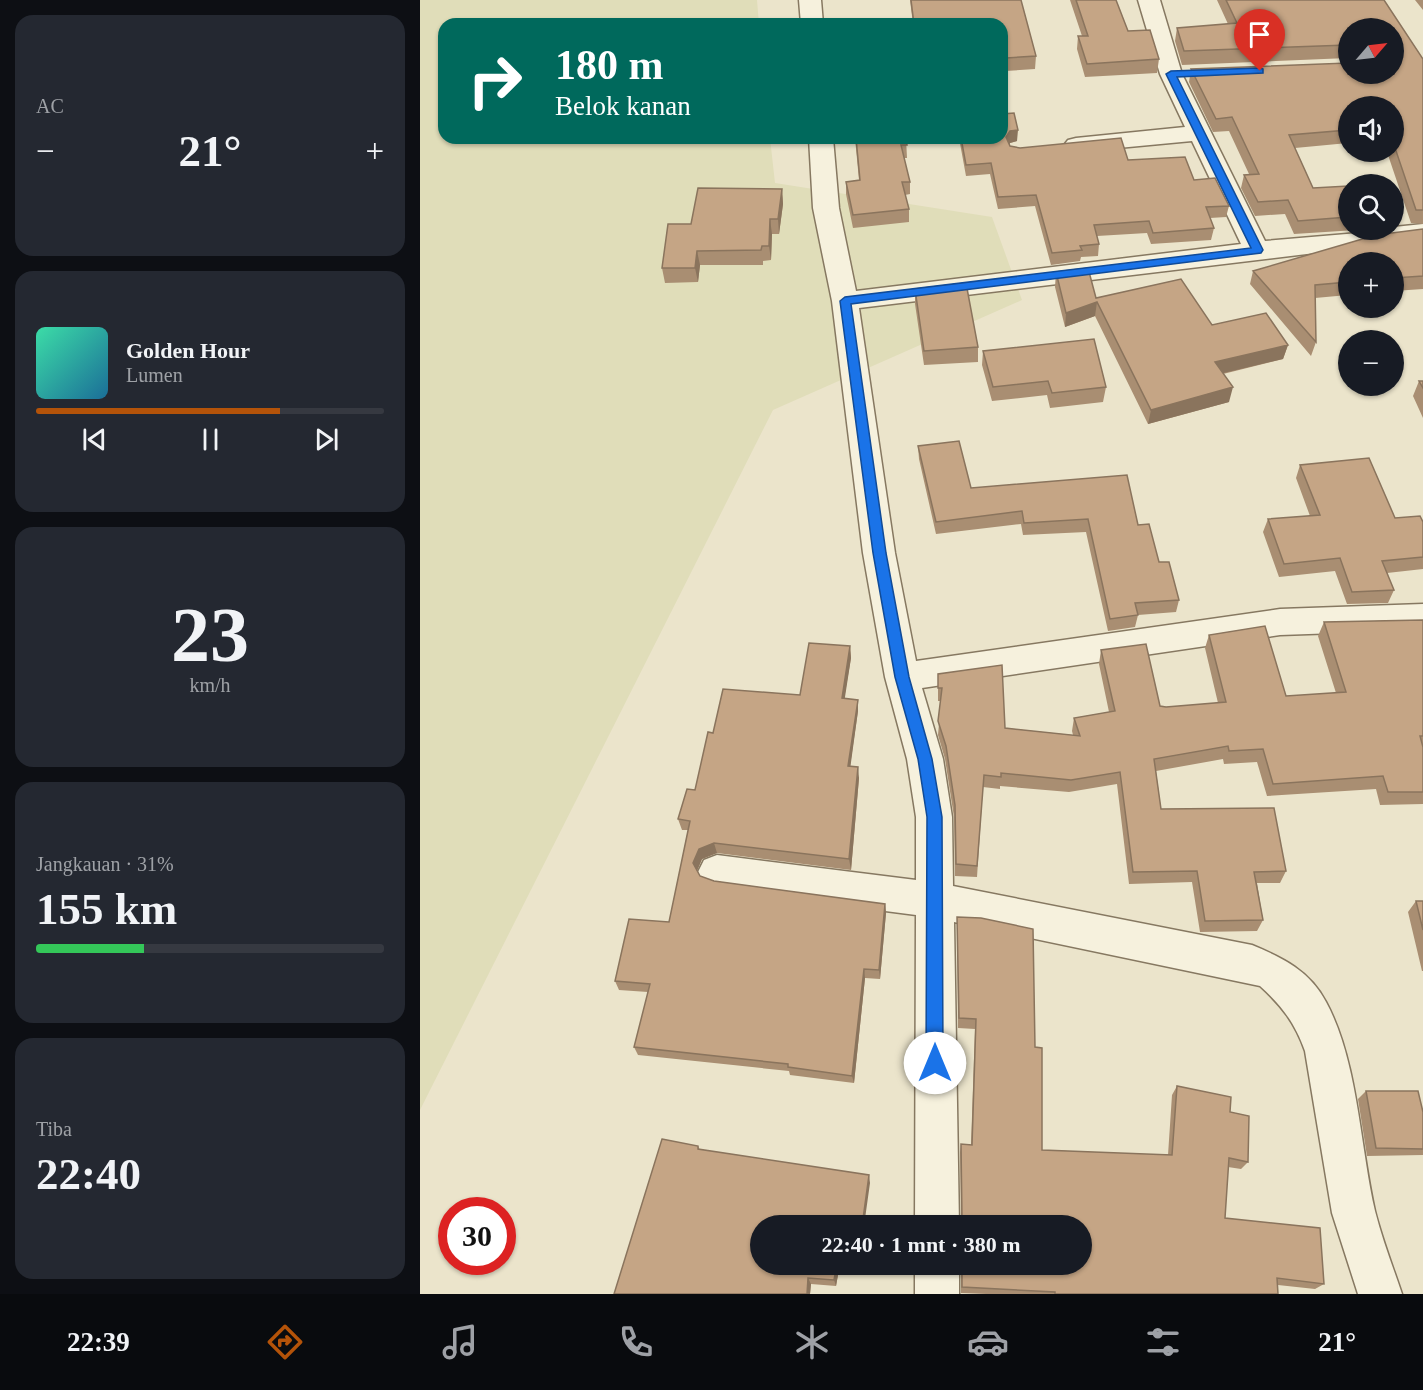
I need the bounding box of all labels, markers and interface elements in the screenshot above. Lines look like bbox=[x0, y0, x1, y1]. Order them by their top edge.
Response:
pin bbox=[1234, 9, 1285, 71]
icon: arrive bbox=[1243, 18, 1276, 51]
north arrow bbox=[1338, 18, 1404, 84]
map controls bbox=[1338, 18, 1404, 396]
icon: right bbox=[456, 42, 534, 120]
text: 180 m bbox=[555, 42, 664, 88]
text: Belok kanan bbox=[555, 91, 691, 121]
text: AC bbox=[36, 95, 64, 117]
button: sound bbox=[1338, 96, 1404, 162]
text: 21° bbox=[179, 126, 242, 176]
text: − bbox=[36, 133, 55, 169]
text: + bbox=[365, 133, 384, 169]
button: search bbox=[1338, 174, 1404, 240]
button: + bbox=[1338, 252, 1404, 318]
button: − bbox=[1338, 330, 1404, 396]
text: Golden Hour bbox=[126, 338, 250, 363]
text: Lumen bbox=[126, 364, 183, 386]
icon: previous bbox=[78, 423, 111, 456]
icon: pause bbox=[194, 423, 227, 456]
icon: next bbox=[310, 423, 343, 456]
text: 23 bbox=[171, 591, 249, 678]
text: km/h bbox=[189, 674, 231, 696]
text: Jangkauan · 31% bbox=[36, 853, 174, 875]
text: 155 km bbox=[36, 884, 177, 934]
position arrow bbox=[903, 1031, 967, 1095]
text: Tiba bbox=[36, 1118, 72, 1140]
text: 22:40 bbox=[36, 1149, 141, 1199]
speed limit sign: 30 bbox=[438, 1197, 516, 1275]
text: 22:40 · 1 mnt · 380 m bbox=[821, 1232, 1021, 1257]
icon: directions bbox=[264, 1321, 306, 1363]
icon: music bbox=[439, 1321, 481, 1363]
icon: phone bbox=[615, 1321, 657, 1363]
icon: climate bbox=[791, 1321, 833, 1363]
icon: car bbox=[967, 1321, 1009, 1363]
icon: filters bbox=[1142, 1321, 1184, 1363]
text: 22:39 bbox=[67, 1327, 130, 1357]
text: 21° bbox=[1318, 1327, 1356, 1357]

